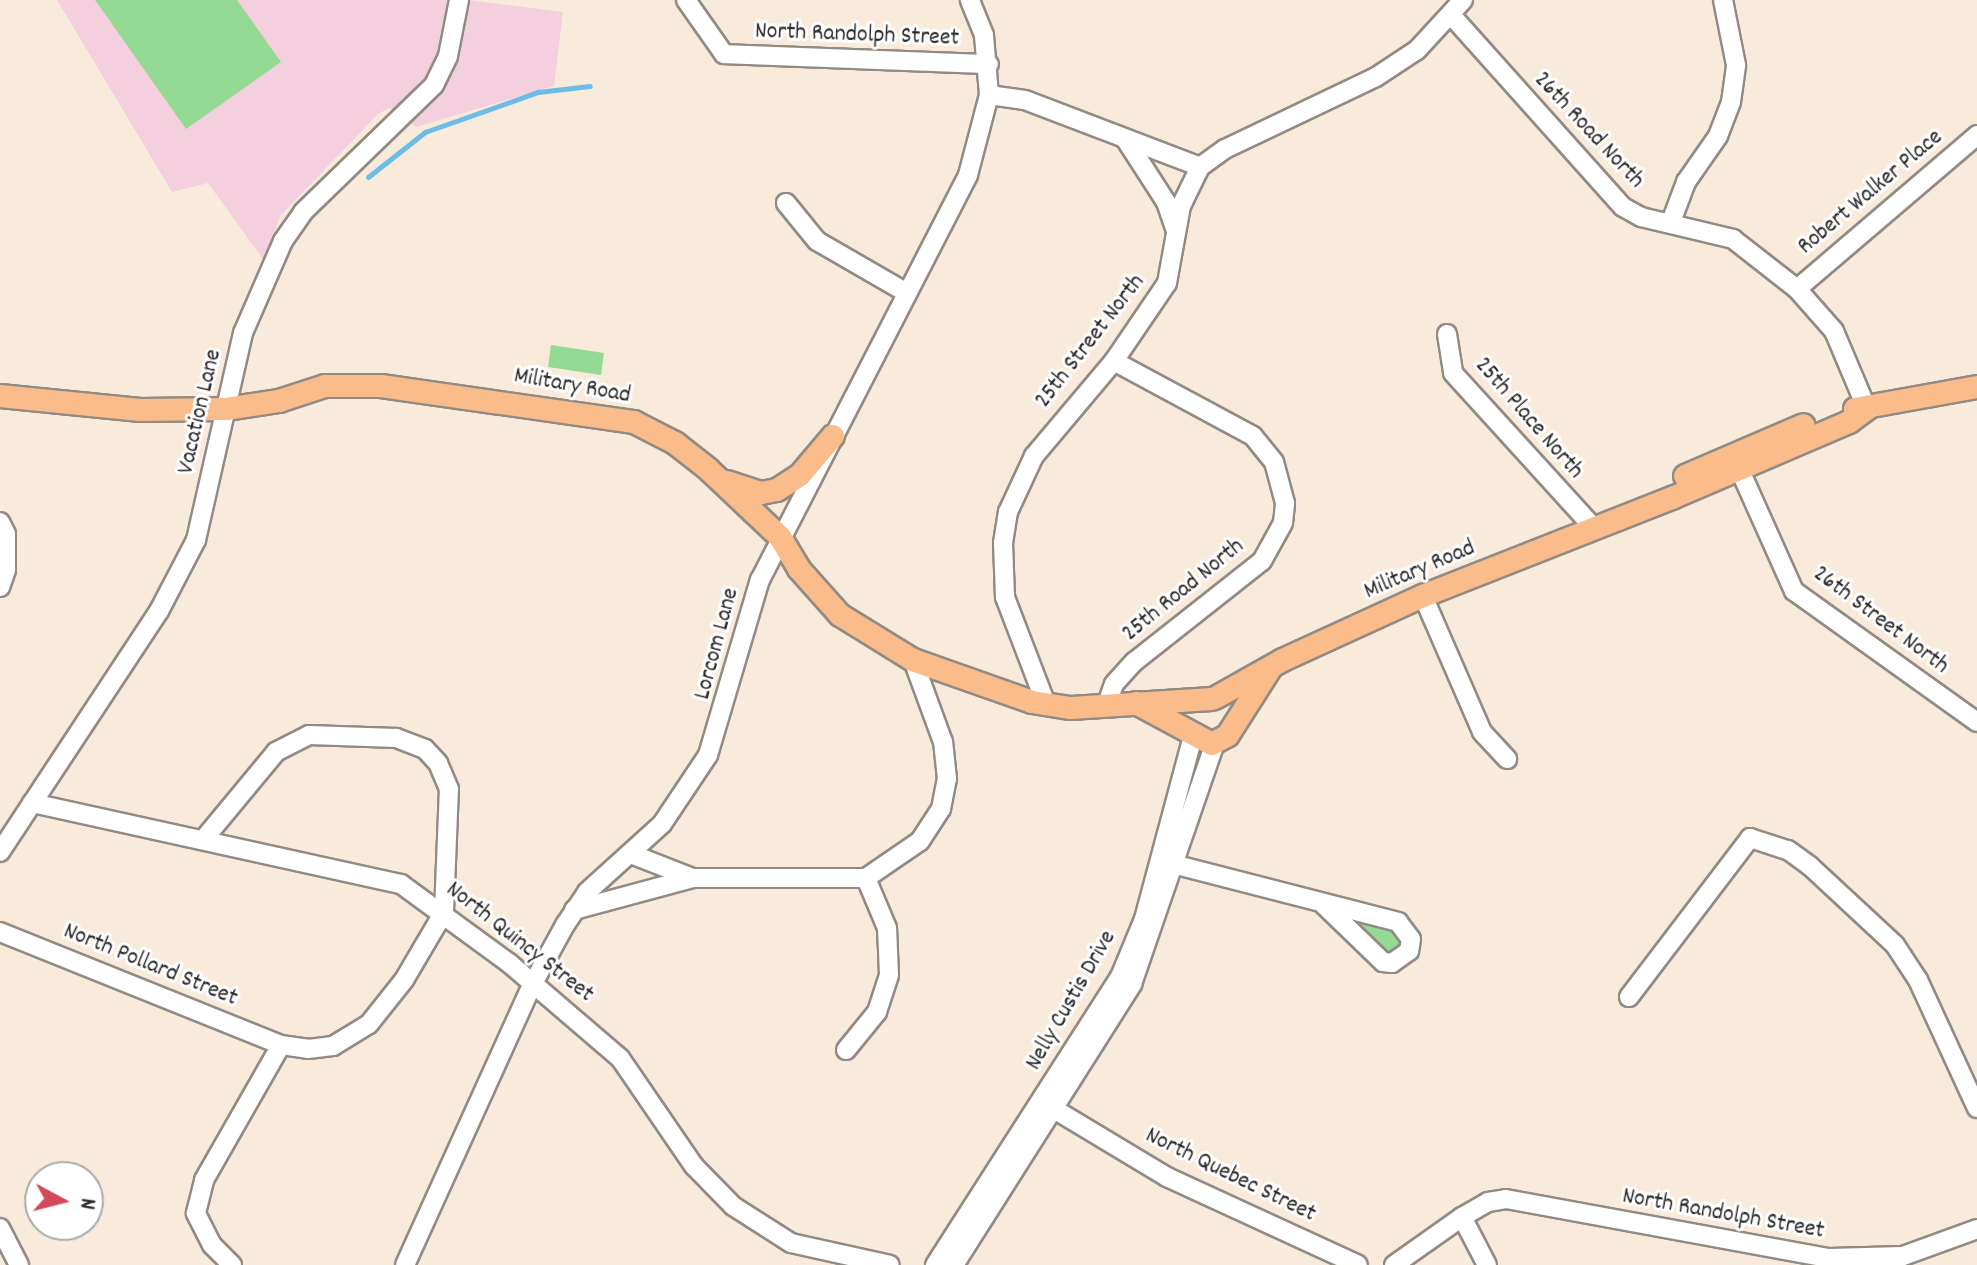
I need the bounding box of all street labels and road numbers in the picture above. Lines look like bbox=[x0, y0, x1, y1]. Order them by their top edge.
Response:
street label: North Randolph Street bbox=[754, 18, 960, 54]
street label: 26th Road North bbox=[1527, 67, 1649, 195]
street label: Robert Walker Place bbox=[1793, 124, 1949, 262]
street label: 25th Street North bbox=[1030, 269, 1152, 415]
street label: Vacation Lane bbox=[173, 347, 229, 477]
street label: 25th Place North bbox=[1467, 352, 1589, 486]
street label: Military Road bbox=[512, 363, 632, 411]
street label: 25th Road North bbox=[1117, 533, 1251, 649]
street label: Military Road bbox=[1360, 535, 1480, 607]
street label: 26th Street North bbox=[1806, 561, 1954, 681]
street label: Lorcom Lane bbox=[689, 585, 747, 703]
street label: North Quincy Street bbox=[439, 876, 599, 1010]
street label: North Pollard Street bbox=[59, 918, 241, 1014]
street label: Nelly Custis Drive bbox=[1020, 926, 1124, 1076]
street label: North Quebec Street bbox=[1140, 1122, 1320, 1230]
street label: North Randolph Street bbox=[1620, 1183, 1826, 1247]

